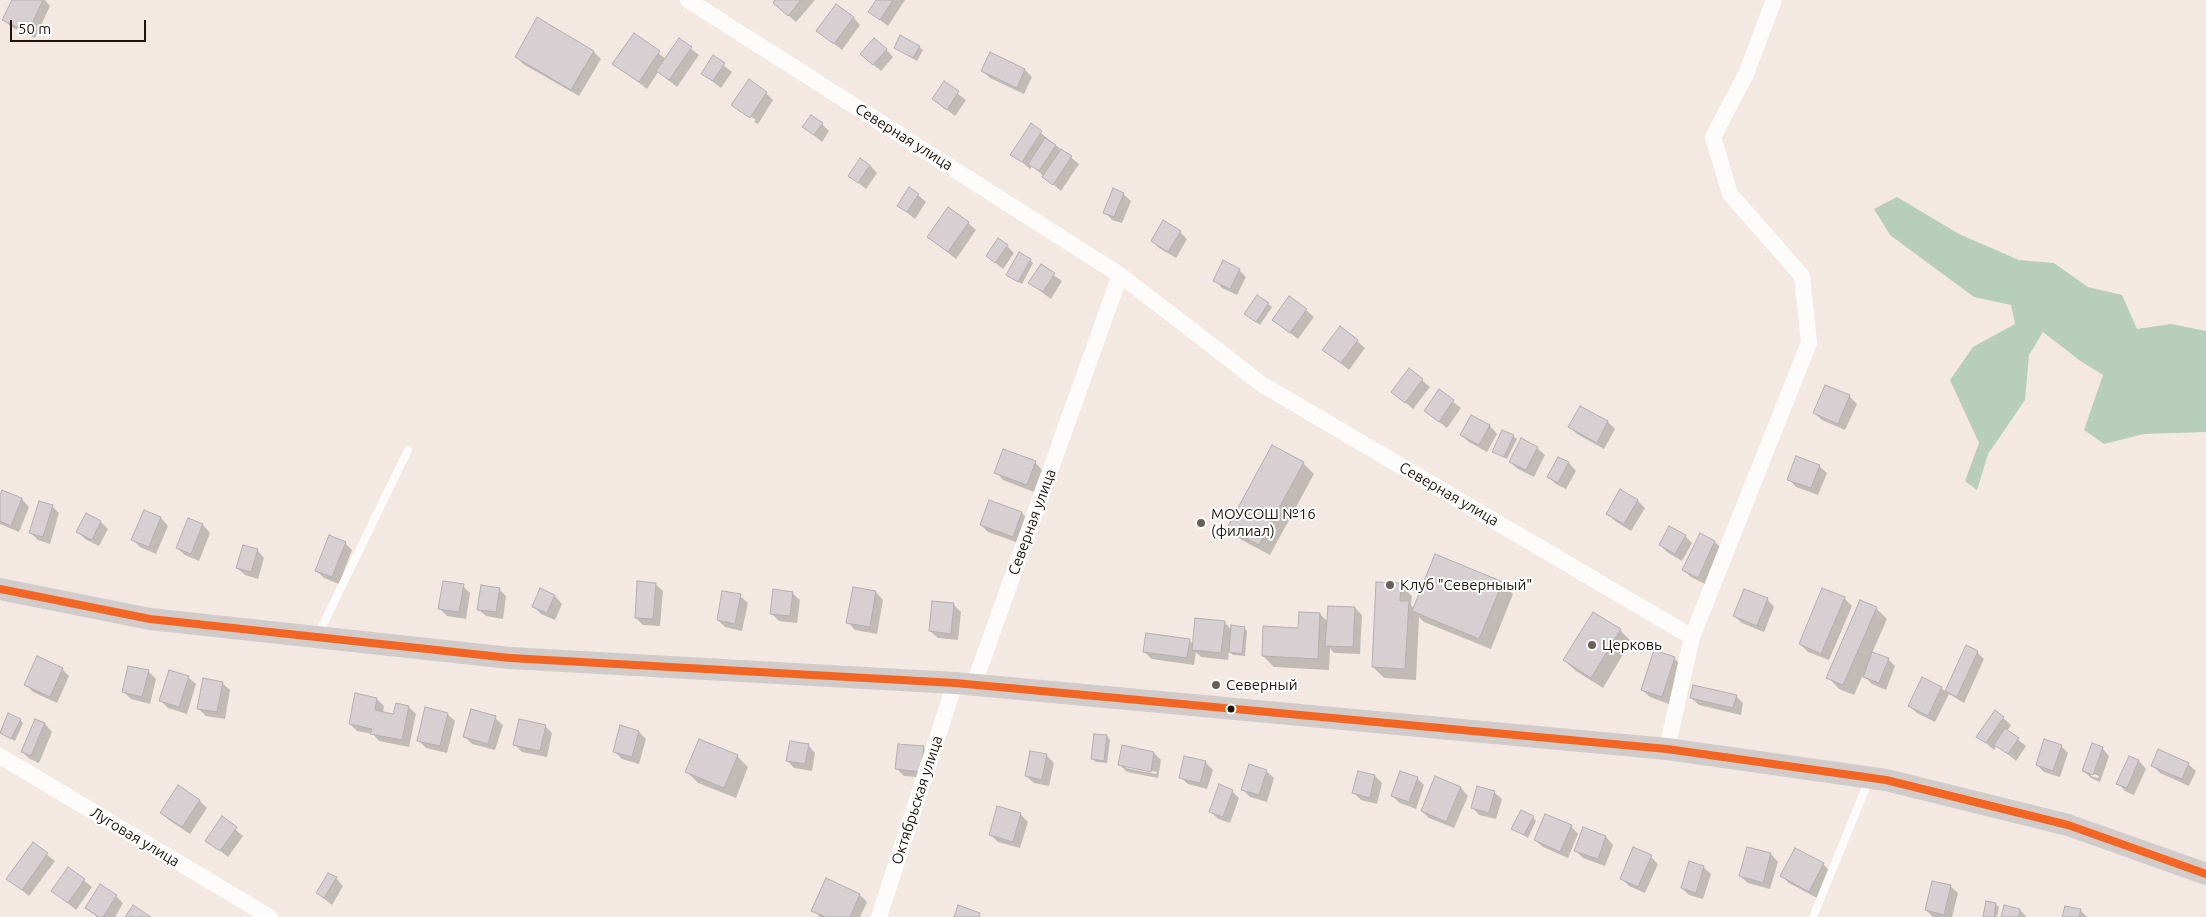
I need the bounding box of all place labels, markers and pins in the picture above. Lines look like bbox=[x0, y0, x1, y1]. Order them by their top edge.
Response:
place label: МОУСОШ №16 (филиал) bbox=[1211, 505, 1316, 540]
marker: МОУСОШ №16 (филиал) bbox=[1195, 517, 1207, 529]
place label: Клуб "Северныый" bbox=[1400, 576, 1532, 594]
marker: Клуб "Северныый" bbox=[1384, 579, 1396, 591]
place label: Церковь bbox=[1602, 636, 1662, 654]
marker: Церковь bbox=[1586, 639, 1598, 651]
place label: Северный bbox=[1226, 676, 1298, 694]
marker: Северный bbox=[1210, 679, 1222, 691]
unlabelled marker bbox=[1226, 704, 1236, 714]

